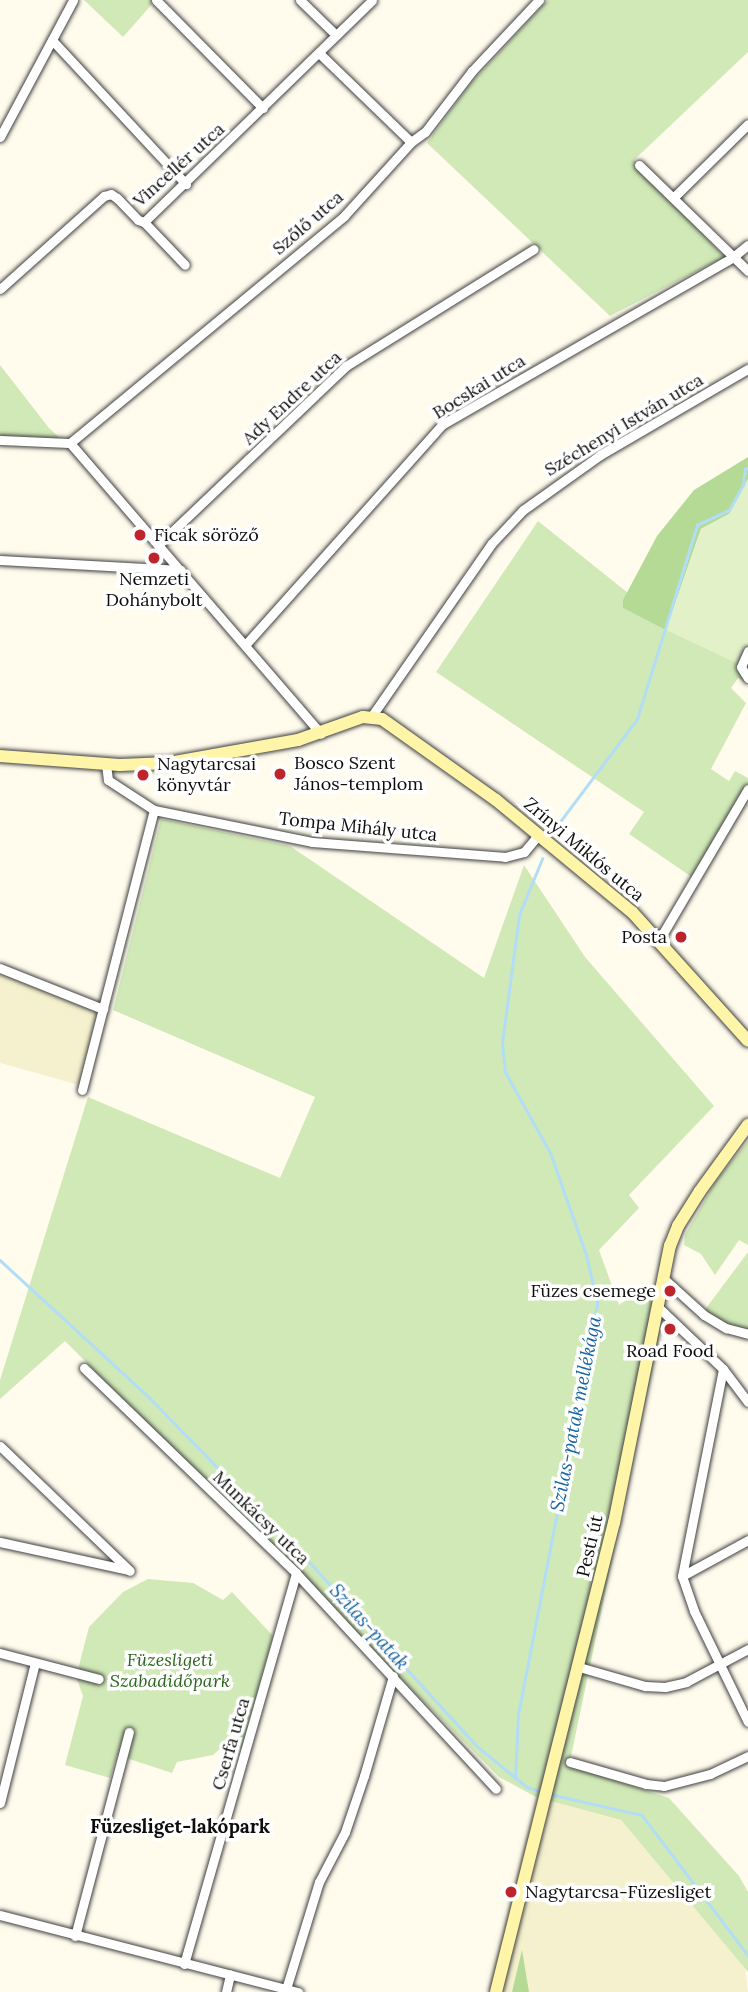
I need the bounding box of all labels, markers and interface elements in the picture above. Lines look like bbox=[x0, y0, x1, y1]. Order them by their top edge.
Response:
street label: Vincellér utca bbox=[129, 118, 229, 212]
street label: Szőlő utca bbox=[268, 186, 348, 260]
street label: Ady Endre utca bbox=[238, 347, 346, 449]
street label: Bocskai utca bbox=[429, 350, 529, 424]
street label: Széchenyi István utca bbox=[541, 369, 707, 481]
place label: Ficak söröző bbox=[154, 524, 259, 546]
marker: Ficak söröző bbox=[132, 527, 148, 543]
marker: Nemzeti Dohánybolt bbox=[146, 550, 162, 566]
place label: Nemzeti Dohánybolt bbox=[105, 569, 203, 612]
place label: Bosco Szent János-templom bbox=[294, 753, 423, 796]
place label: Nagytarcsai könyvtár bbox=[157, 754, 256, 796]
marker: Bosco Szent János-templom bbox=[272, 766, 288, 782]
marker: Nagytarcsai könyvtár bbox=[135, 767, 151, 783]
street label: Zrínyi Miklós utca bbox=[520, 793, 648, 907]
street label: Tompa Mihály utca bbox=[278, 808, 438, 846]
place label: Posta bbox=[621, 926, 667, 948]
marker: Posta bbox=[673, 929, 689, 945]
place label: Füzes csemege bbox=[531, 1280, 656, 1302]
marker: Füzes csemege bbox=[662, 1283, 678, 1299]
water label: Szilas-patak mellékága bbox=[546, 1314, 606, 1514]
marker: Road Food bbox=[662, 1321, 678, 1337]
place label: Road Food bbox=[626, 1340, 714, 1362]
street label: Munkácsy utca bbox=[208, 1467, 314, 1569]
street label: Pesti út bbox=[572, 1513, 608, 1579]
water label: Szilas-patak bbox=[325, 1580, 413, 1674]
park label: Füzesligeti Szabadidőpark bbox=[110, 1650, 230, 1692]
street label: Cserfa utca bbox=[208, 1695, 254, 1793]
district label: Füzesliget-lakópark bbox=[90, 1816, 270, 1838]
place label: Nagytarcsa-Füzesliget bbox=[525, 1881, 711, 1903]
marker: Nagytarcsa-Füzesliget bbox=[503, 1884, 519, 1900]

